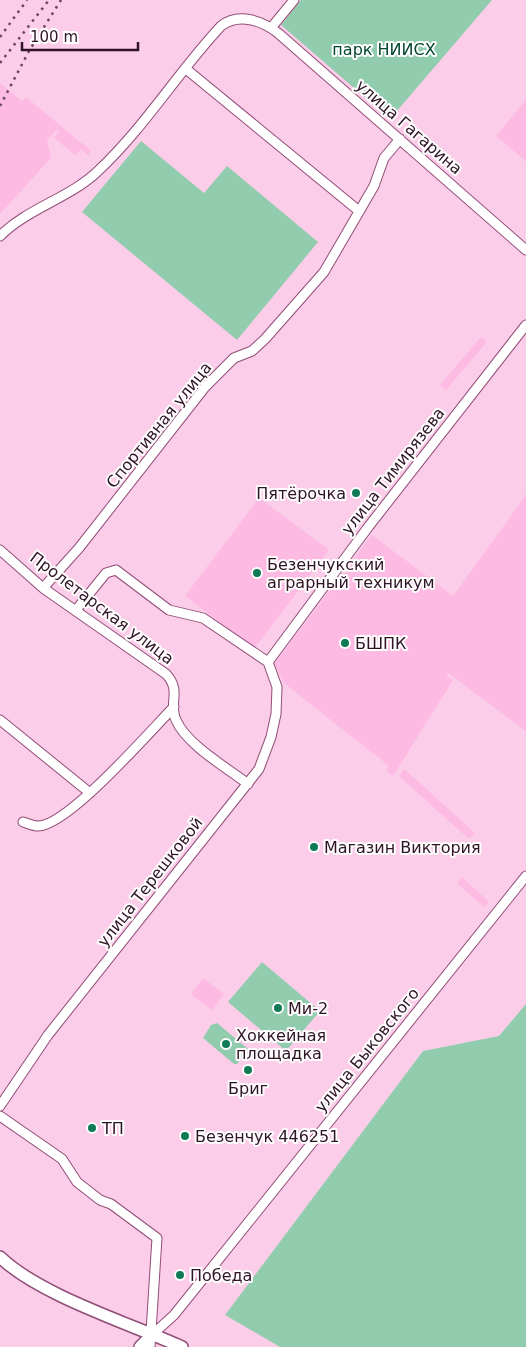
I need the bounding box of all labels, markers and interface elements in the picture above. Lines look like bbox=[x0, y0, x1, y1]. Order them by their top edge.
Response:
scale bar bbox=[22, 20, 139, 52]
text: 100 m bbox=[30, 28, 78, 46]
park label: парк НИИСХ bbox=[332, 40, 436, 59]
street label: улица Гагарина bbox=[352, 76, 466, 178]
street label: Спортивная улица bbox=[102, 358, 216, 492]
street label: улица Тимирязева bbox=[338, 404, 448, 538]
place label: Пятёрочка bbox=[256, 484, 346, 503]
marker: Пятёрочка bbox=[350, 487, 362, 499]
street label: Пролетарская улица bbox=[26, 548, 178, 668]
place label: Безенчукский аграрный техникум bbox=[267, 555, 435, 592]
marker: Безенчукский аграрный техникум bbox=[251, 567, 263, 579]
place label: БШПК bbox=[355, 634, 407, 653]
marker: БШПК bbox=[339, 637, 351, 649]
street label: улица Терешковой bbox=[94, 813, 206, 951]
place label: Магазин Виктория bbox=[324, 838, 481, 857]
marker: Магазин Виктория bbox=[308, 841, 320, 853]
street label: улица Быковского bbox=[311, 984, 423, 1116]
place label: Ми-2 bbox=[288, 999, 328, 1018]
marker: Ми-2 bbox=[272, 1002, 284, 1014]
place label: Хоккейная площадка bbox=[236, 1026, 326, 1063]
marker: Хоккейная площадка bbox=[220, 1038, 232, 1050]
marker: Бриг bbox=[242, 1064, 254, 1076]
place label: Бриг bbox=[228, 1079, 268, 1098]
place label: ТП bbox=[101, 1119, 124, 1138]
marker: ТП bbox=[86, 1122, 98, 1134]
place label: Безенчук 446251 bbox=[195, 1127, 339, 1146]
marker: Безенчук 446251 bbox=[179, 1130, 191, 1142]
place label: Победа bbox=[190, 1266, 252, 1285]
marker: Победа bbox=[174, 1269, 186, 1281]

